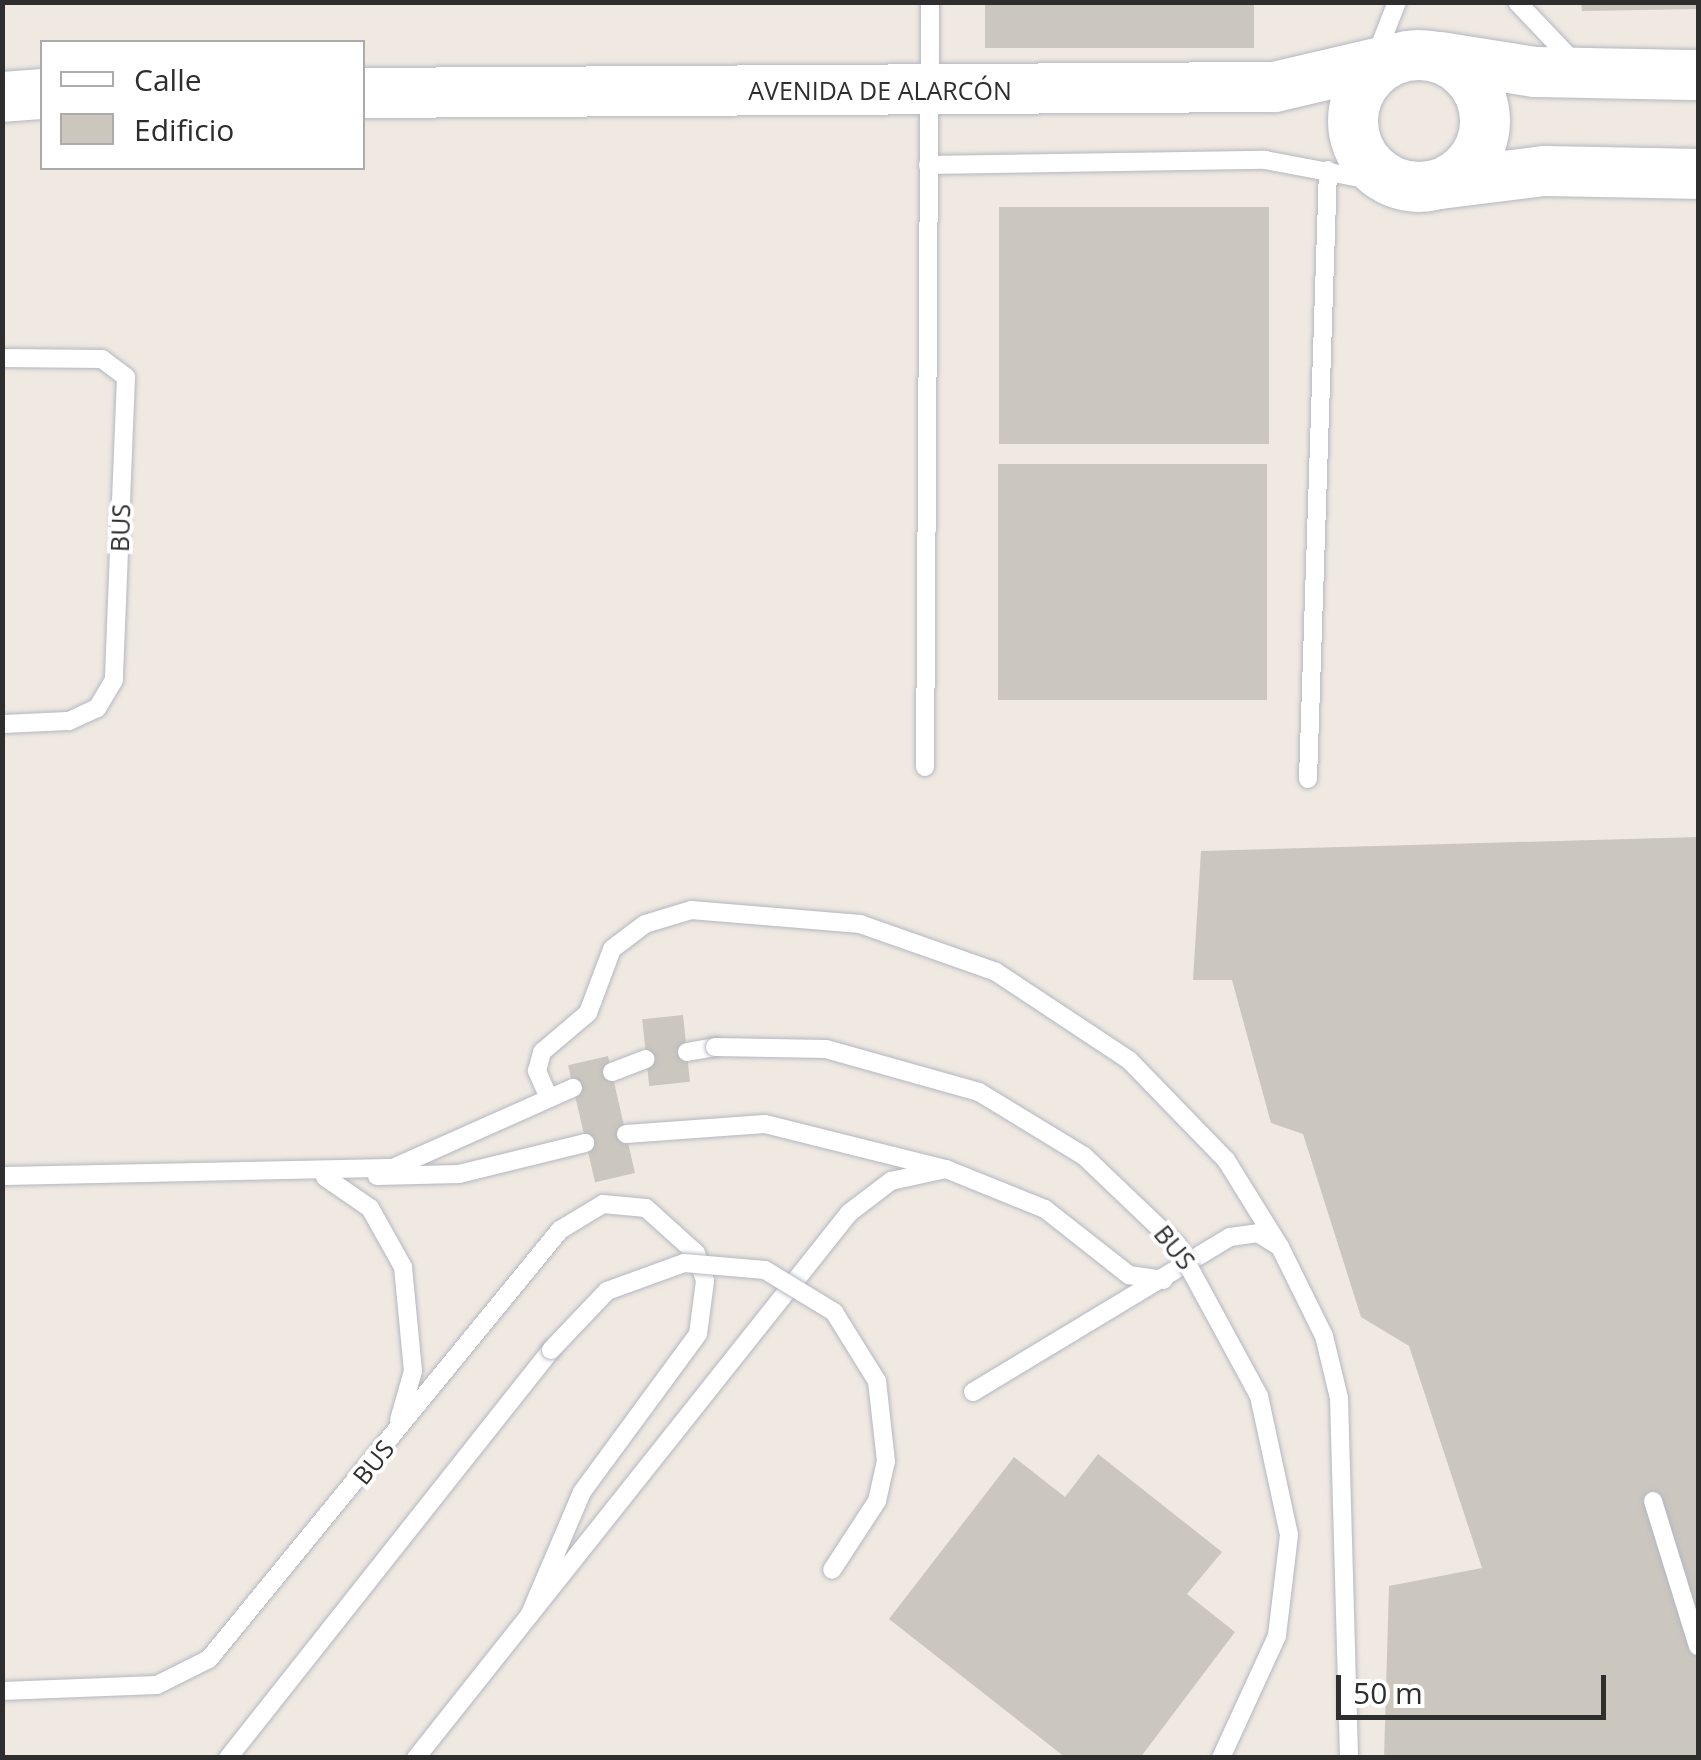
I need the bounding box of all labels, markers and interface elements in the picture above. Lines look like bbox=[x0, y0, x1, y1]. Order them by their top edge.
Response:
legend bbox=[40, 40, 365, 170]
text: Calle bbox=[134, 59, 202, 100]
street label: AVENIDA DE ALARCÓN bbox=[748, 75, 1012, 105]
text: Edificio bbox=[134, 109, 234, 150]
street label: BUS bbox=[104, 503, 136, 553]
street label: BUS bbox=[1148, 1219, 1202, 1275]
street label: BUS bbox=[346, 1434, 400, 1490]
scale bar bbox=[1341, 1655, 1611, 1717]
text: 50 m bbox=[1353, 1672, 1423, 1713]

